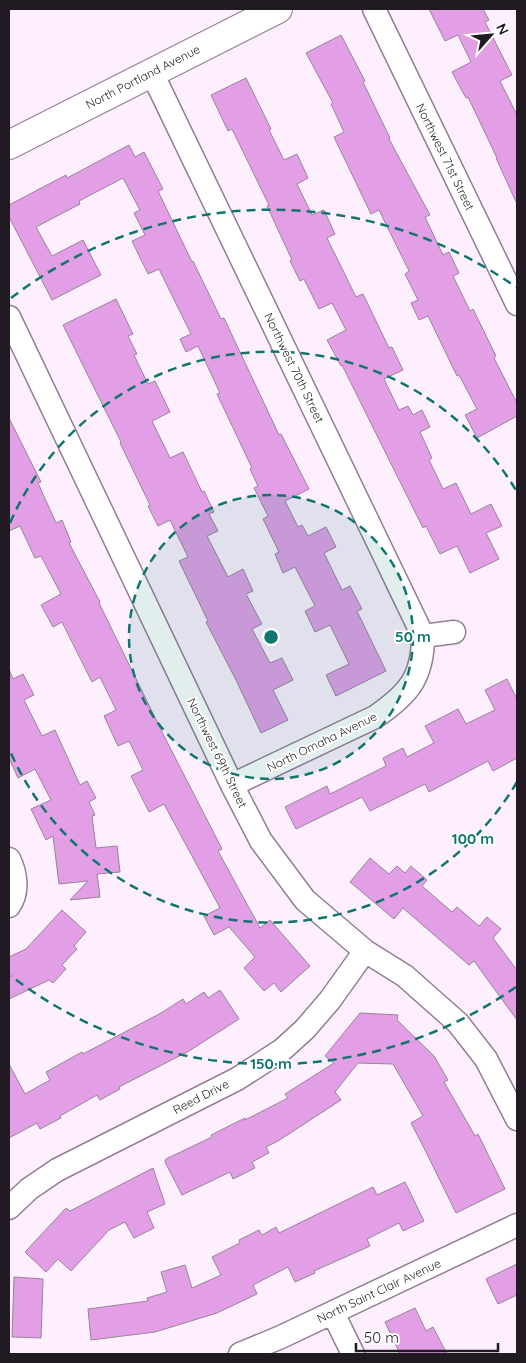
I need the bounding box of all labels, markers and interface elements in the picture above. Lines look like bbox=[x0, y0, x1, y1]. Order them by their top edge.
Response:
north arrow bbox=[466, 10, 516, 60]
text: N bbox=[492, 20, 513, 38]
street label: North Portland Avenue bbox=[83, 41, 203, 112]
street label: Northwest 71st Street bbox=[413, 101, 478, 213]
street label: Northwest 70th Street bbox=[261, 310, 328, 425]
text: 50 m bbox=[395, 627, 431, 646]
centre of rings bbox=[262, 628, 280, 646]
street label: Northwest 69th Street bbox=[184, 695, 251, 810]
street label: North Omaha Avenue bbox=[264, 708, 379, 775]
text: 100 m bbox=[452, 829, 494, 848]
text: 150 m bbox=[250, 1054, 292, 1073]
street label: Reed Drive bbox=[170, 1076, 232, 1117]
street label: North Saint Clair Avenue bbox=[314, 1255, 443, 1326]
scale bar bbox=[356, 1320, 498, 1352]
text: 50 m bbox=[364, 1328, 399, 1347]

